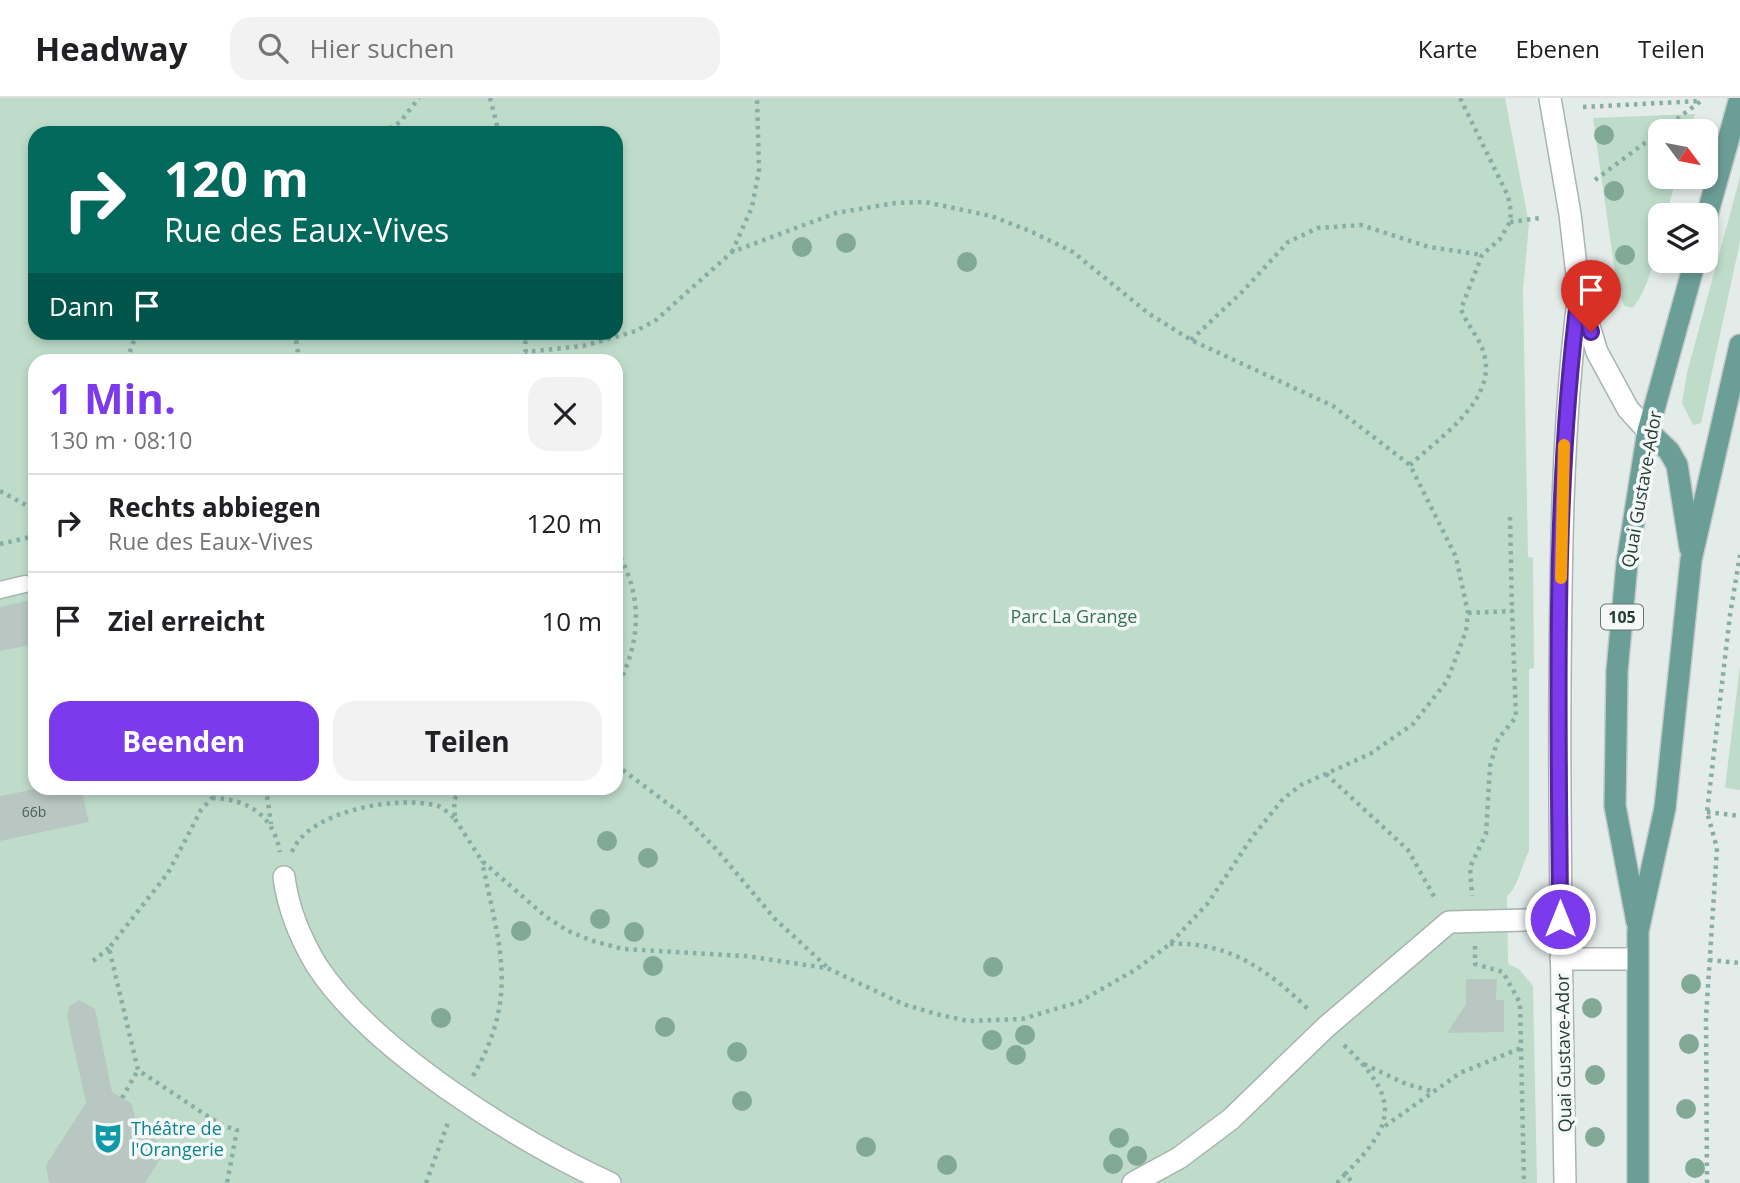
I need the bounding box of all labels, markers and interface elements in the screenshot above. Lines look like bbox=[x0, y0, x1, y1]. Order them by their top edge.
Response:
search box bbox=[230, 17, 720, 80]
text: Headway bbox=[35, 26, 188, 71]
icon: search bbox=[254, 29, 292, 67]
text: Hier suchen bbox=[310, 30, 455, 66]
text: Karte bbox=[1418, 32, 1478, 65]
text: Ebenen bbox=[1516, 32, 1600, 65]
text: Teilen bbox=[1638, 32, 1705, 65]
north arrow bbox=[1648, 119, 1718, 189]
map controls bbox=[1648, 119, 1718, 273]
text: 120 m bbox=[164, 145, 309, 211]
icon: right bbox=[49, 154, 140, 245]
button: layers bbox=[1648, 203, 1718, 273]
text: Rue des Eaux-Vives bbox=[164, 208, 449, 251]
pin bbox=[1561, 260, 1621, 332]
icon: arrive bbox=[1572, 271, 1610, 309]
icon: arrive bbox=[128, 287, 166, 325]
text: Dann bbox=[49, 288, 114, 324]
text: 1 Min. bbox=[49, 369, 176, 426]
button: close bbox=[528, 377, 602, 451]
street label: Quai Gustave-Ador bbox=[1615, 408, 1667, 569]
text: 130 m · 08:10 bbox=[49, 424, 192, 456]
text: Rechts abbiegen bbox=[108, 489, 321, 525]
icon: right bbox=[49, 504, 87, 542]
text: 120 m bbox=[527, 505, 602, 541]
text: Rue des Eaux-Vives bbox=[108, 525, 313, 557]
icon: arrive bbox=[49, 602, 87, 640]
text: Ziel erreicht bbox=[108, 603, 265, 639]
text: 10 m bbox=[541, 603, 602, 639]
park label: Parc La Grange bbox=[1011, 604, 1137, 628]
road number: 105 bbox=[1601, 604, 1643, 630]
button: Beenden bbox=[49, 701, 319, 781]
button: Teilen bbox=[333, 701, 602, 781]
house number: 66b bbox=[22, 802, 46, 821]
position arrow bbox=[1523, 882, 1597, 956]
street label: Quai Gustave-Ador bbox=[1550, 973, 1576, 1133]
place label: Théâtre de l'Orangerie bbox=[131, 1116, 224, 1161]
theatre icon: Théâtre de l'Orangerie bbox=[91, 1121, 125, 1155]

